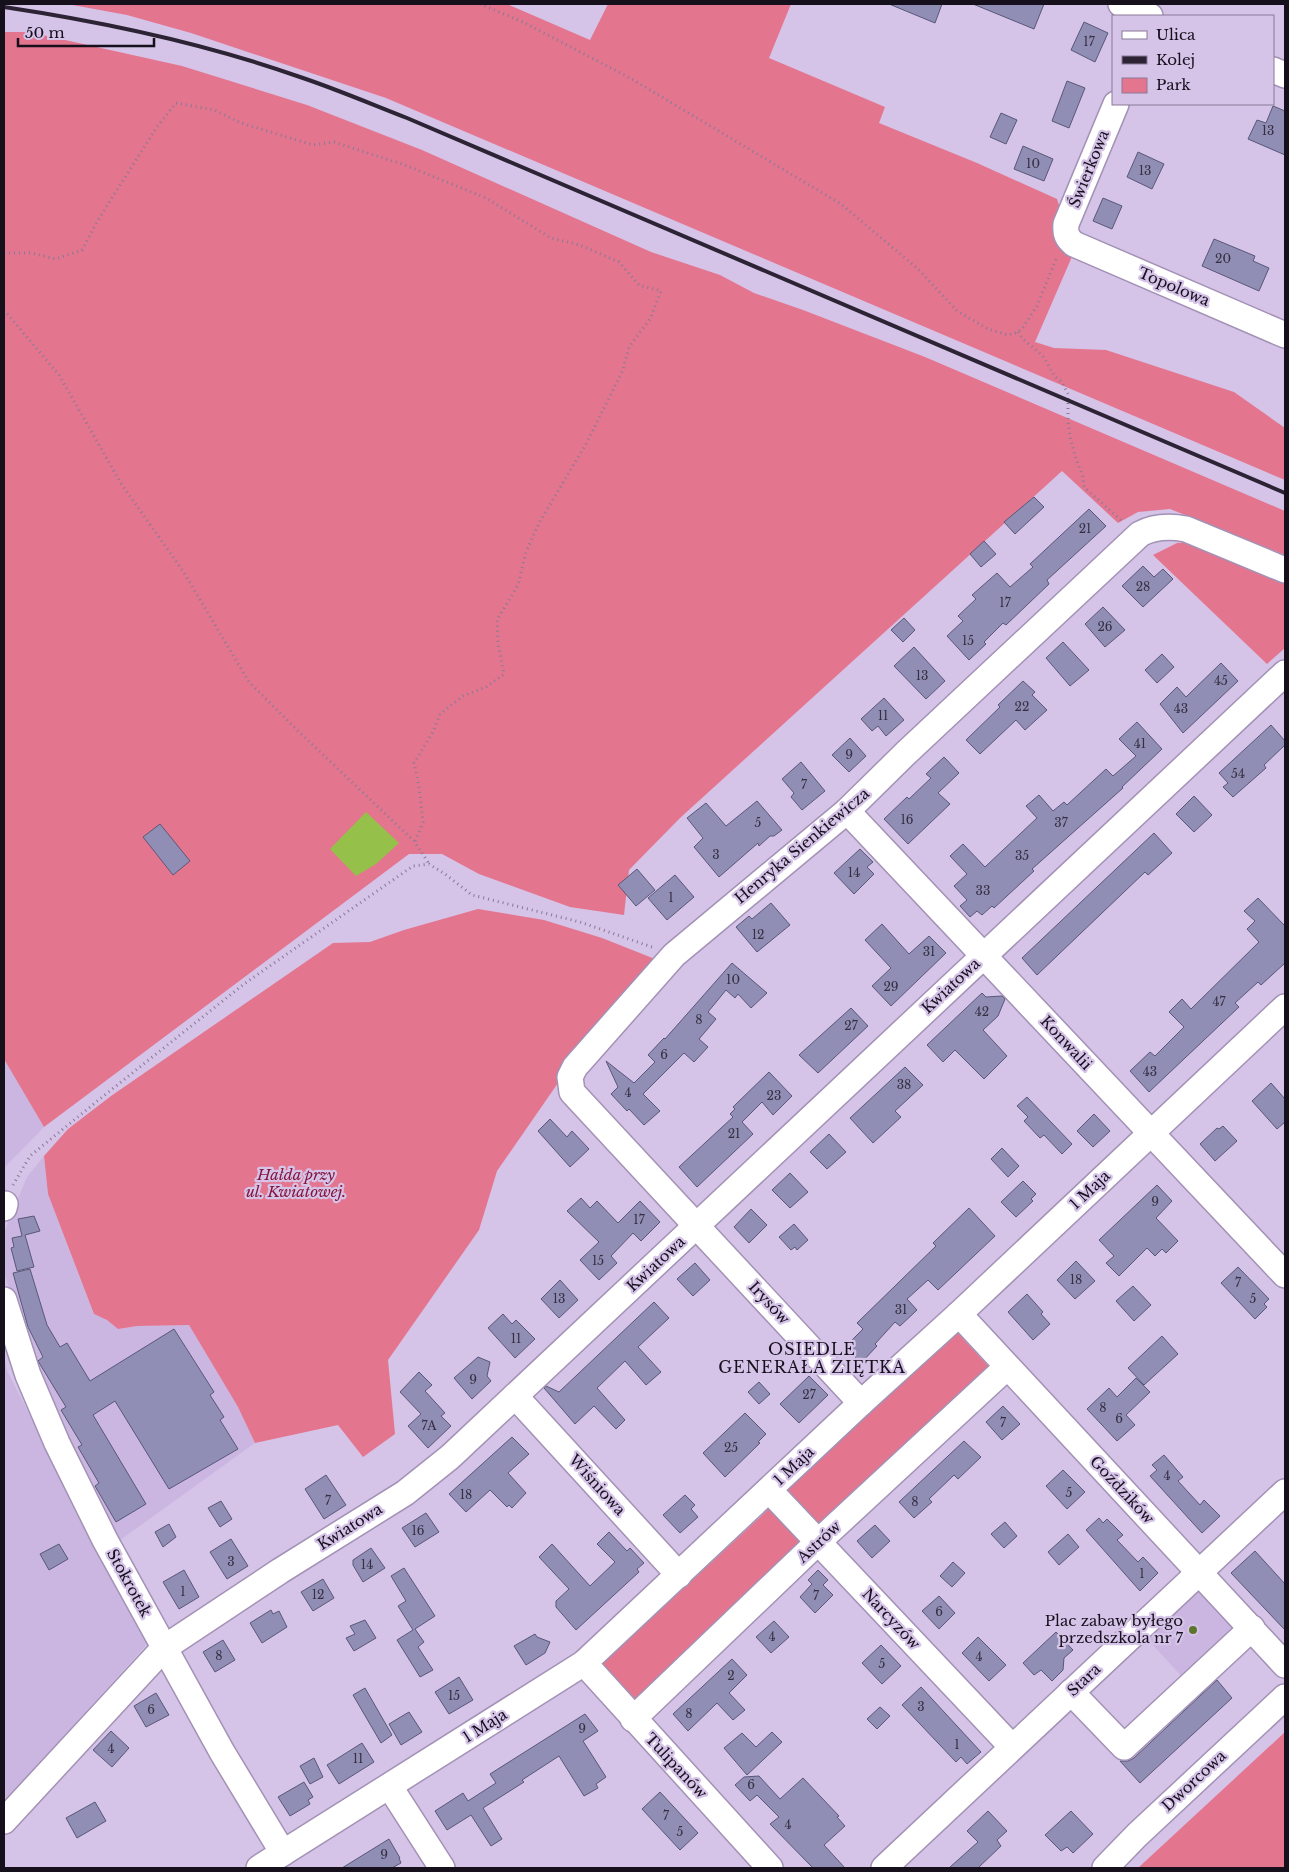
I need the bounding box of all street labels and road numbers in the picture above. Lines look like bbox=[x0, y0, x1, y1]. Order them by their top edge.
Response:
street label: Świerkowa bbox=[1064, 127, 1113, 210]
street label: Topolowa bbox=[1136, 263, 1213, 310]
street label: Henryka Sienkiewicza bbox=[731, 783, 873, 907]
street label: Kwiatowa bbox=[917, 953, 984, 1018]
street label: Konwalii bbox=[1037, 1012, 1096, 1074]
street label: 1 Maja bbox=[1065, 1166, 1114, 1213]
street label: Kwiatowa bbox=[622, 1231, 689, 1296]
street label: Irysów bbox=[745, 1277, 794, 1328]
street label: 1 Maja bbox=[769, 1442, 818, 1489]
street label: Wiśniowa bbox=[564, 1450, 630, 1520]
street label: Goździków bbox=[1086, 1452, 1159, 1528]
street label: Kwiatowa bbox=[314, 1499, 386, 1554]
street label: Astrów bbox=[792, 1516, 845, 1567]
street label: Stokrotek bbox=[103, 1546, 156, 1621]
street label: Narcyzów bbox=[858, 1584, 925, 1653]
street label: Stara bbox=[1063, 1659, 1105, 1700]
street label: 1 Maja bbox=[459, 1704, 511, 1746]
street label: Tulipanów bbox=[641, 1729, 712, 1802]
street label: Dworcowa bbox=[1158, 1746, 1230, 1815]

